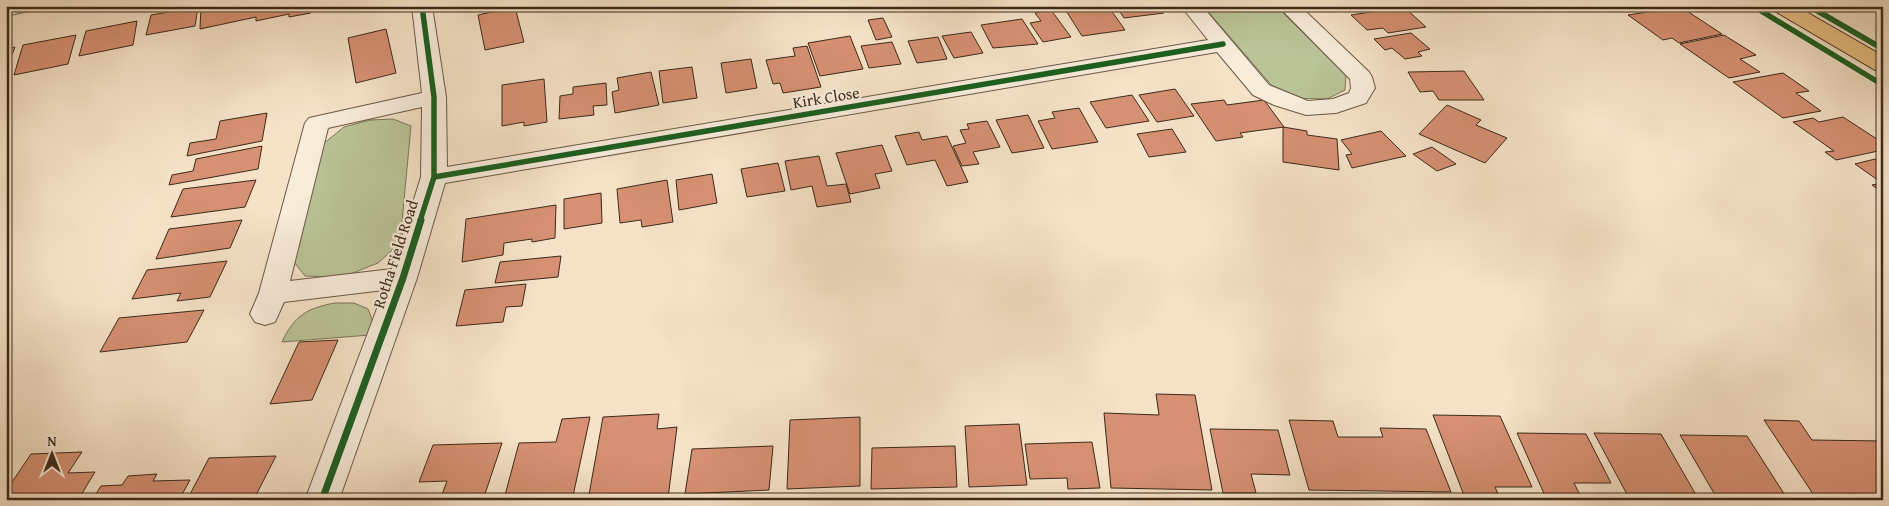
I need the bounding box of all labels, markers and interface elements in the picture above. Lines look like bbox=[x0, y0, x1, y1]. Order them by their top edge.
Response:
street label: Kirk Close bbox=[791, 80, 861, 114]
street label: Rotha Field Road bbox=[366, 196, 424, 311]
north arrow bbox=[28, 428, 78, 478]
text: N bbox=[47, 431, 57, 451]

